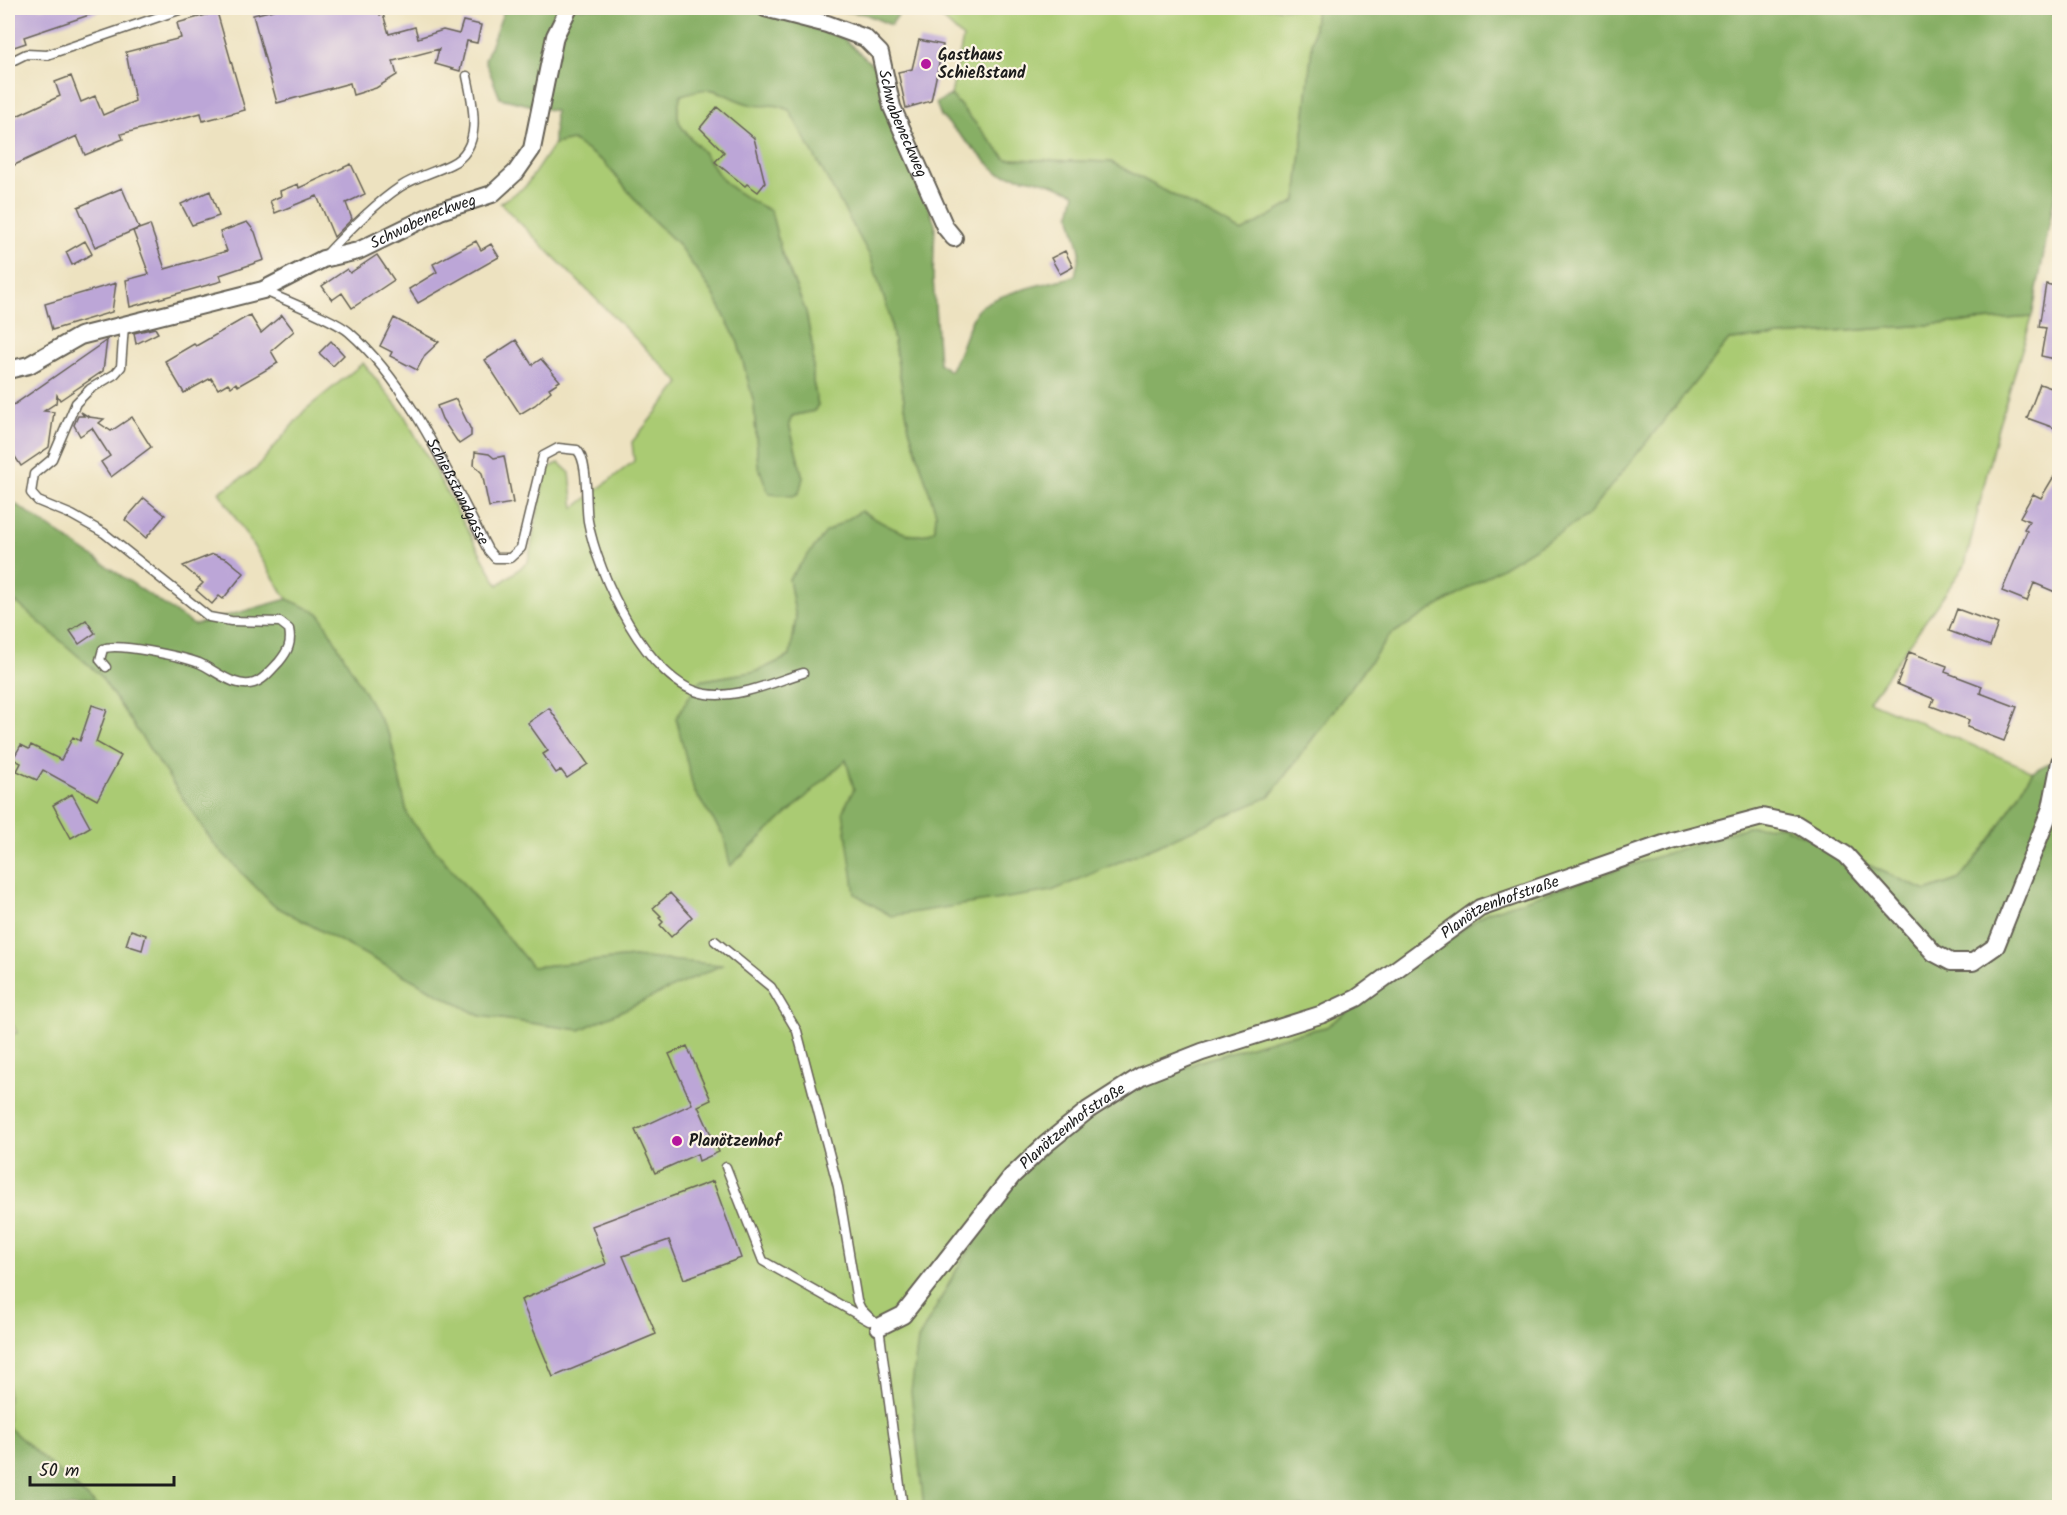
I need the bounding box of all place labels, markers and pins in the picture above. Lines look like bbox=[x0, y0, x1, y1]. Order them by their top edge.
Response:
place label: Gasthaus Schießstand bbox=[938, 43, 1026, 86]
marker: Gasthaus Schießstand bbox=[919, 57, 933, 71]
place label: Planötzenhof bbox=[689, 1129, 783, 1154]
marker: Planötzenhof bbox=[670, 1134, 684, 1148]

